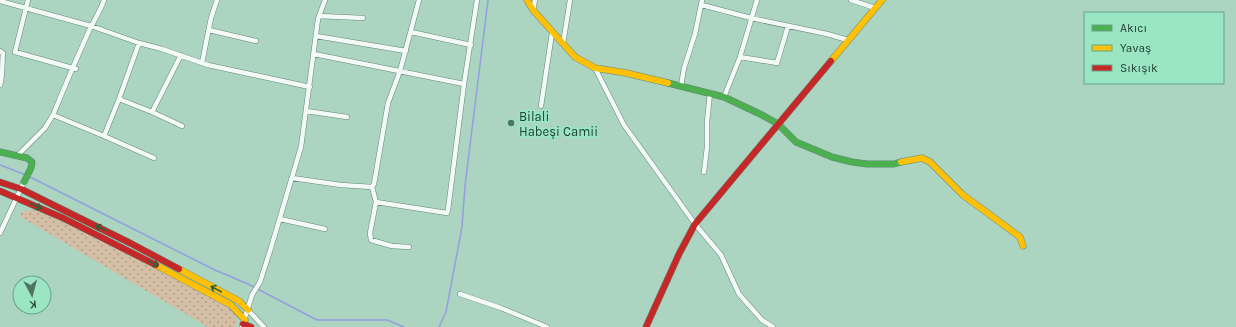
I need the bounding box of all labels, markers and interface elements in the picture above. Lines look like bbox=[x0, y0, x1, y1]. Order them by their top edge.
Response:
legend bbox=[1084, 12, 1224, 84]
text: Akıcı bbox=[1120, 21, 1147, 35]
text: Yavaş bbox=[1120, 41, 1151, 55]
text: Sıkışık bbox=[1120, 61, 1158, 75]
place label: Bilali Habeşi Camii bbox=[519, 109, 598, 139]
marker: Bilali Habeşi Camii bbox=[506, 118, 516, 128]
one-way arrow bbox=[29, 203, 41, 210]
one-way arrow bbox=[95, 224, 107, 231]
one-way arrow bbox=[146, 260, 158, 268]
north arrow bbox=[12, 275, 52, 315]
one-way arrow bbox=[210, 284, 222, 292]
text: K bbox=[28, 298, 38, 311]

